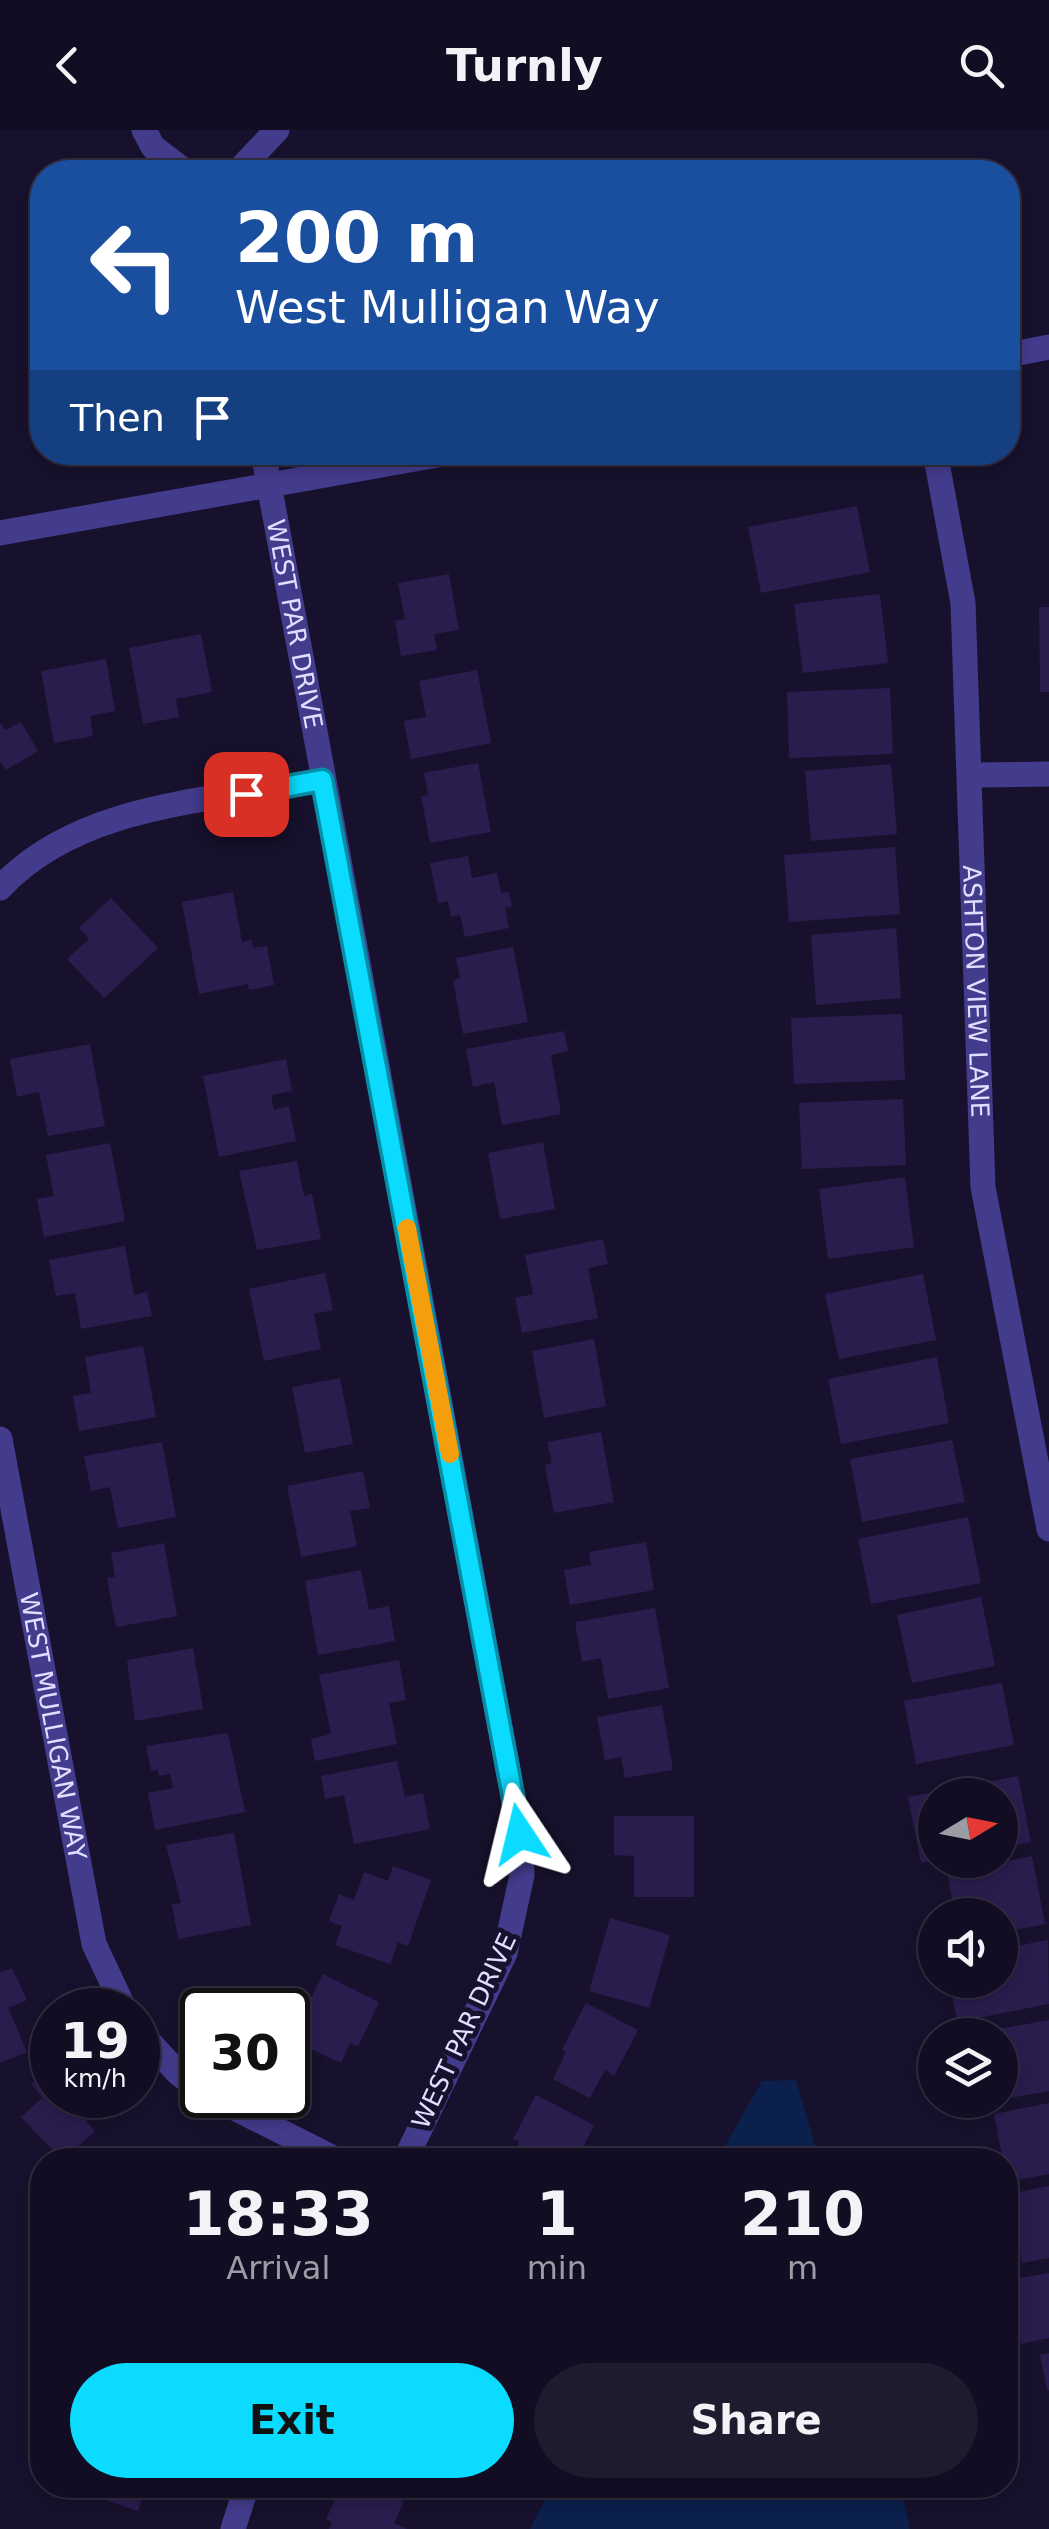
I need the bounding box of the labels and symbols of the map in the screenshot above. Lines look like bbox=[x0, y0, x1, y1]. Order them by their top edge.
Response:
street label: WEST PAR DRIVE bbox=[261, 517, 329, 731]
pin bbox=[204, 752, 289, 837]
street label: ASHTON VIEW LANE bbox=[957, 865, 995, 1118]
street label: WEST MULLIGAN WAY bbox=[14, 1590, 93, 1863]
north arrow bbox=[918, 1778, 1018, 1878]
position arrow bbox=[468, 1782, 572, 1886]
street label: WEST PAR DRIVE bbox=[406, 1929, 522, 2133]
speed limit sign: 30 bbox=[180, 1988, 310, 2118]

